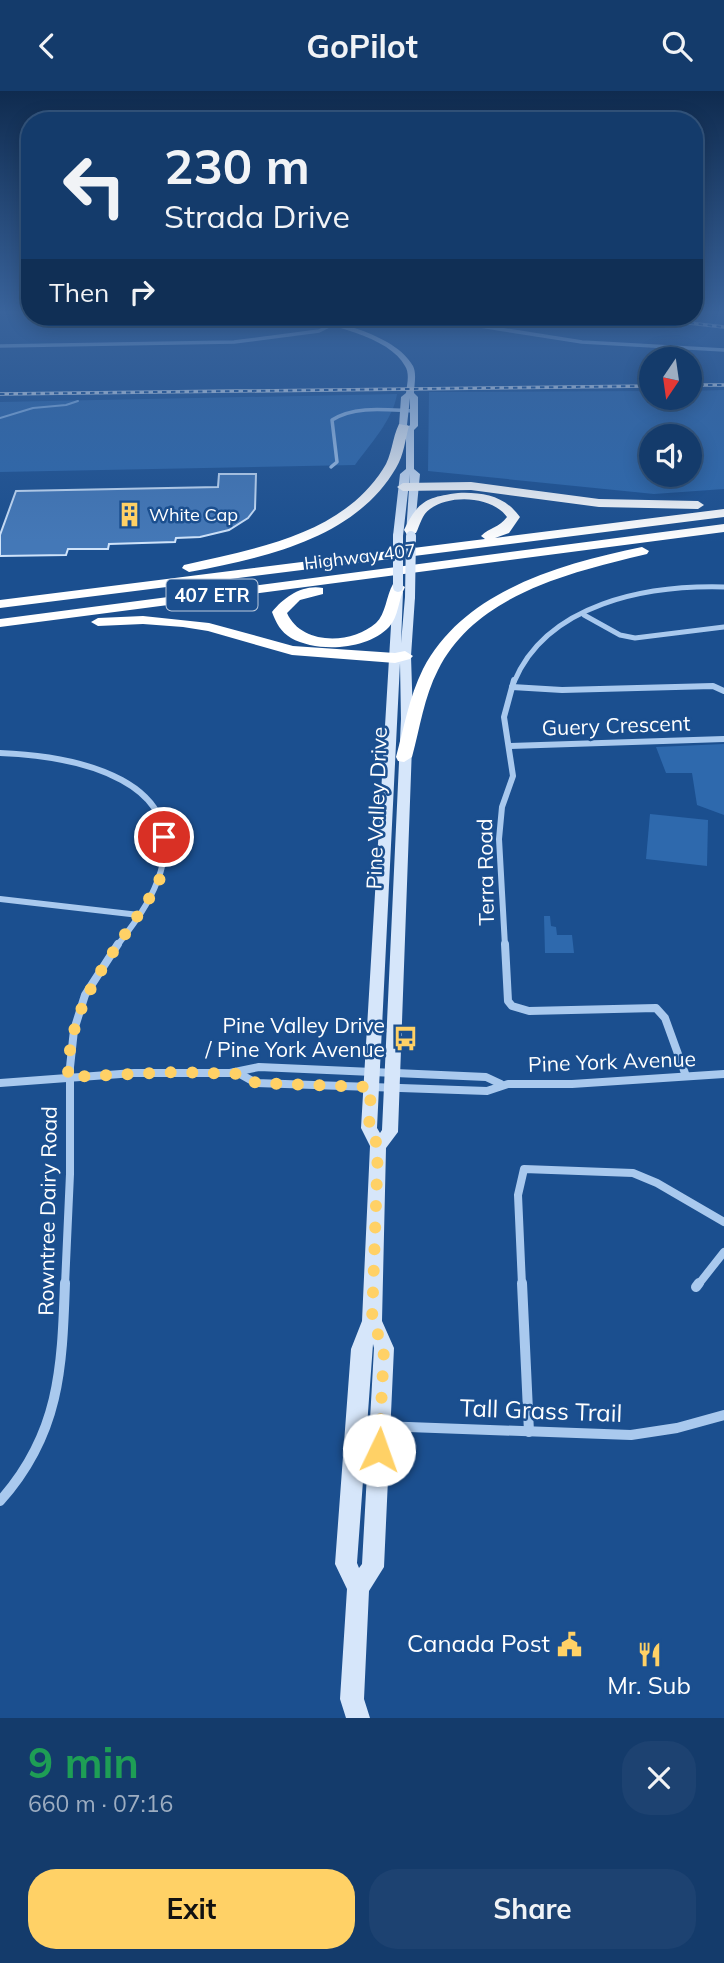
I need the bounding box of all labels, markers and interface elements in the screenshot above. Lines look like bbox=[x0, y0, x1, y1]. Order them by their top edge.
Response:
text: GoPilot bbox=[306, 26, 418, 66]
icon: back bbox=[28, 27, 66, 65]
icon: search bbox=[658, 27, 696, 65]
text: 230 m bbox=[164, 135, 310, 196]
icon: left bbox=[49, 140, 140, 231]
text: Strada Drive bbox=[164, 196, 350, 236]
icon: right bbox=[123, 273, 161, 311]
text: Then bbox=[49, 276, 109, 309]
north arrow bbox=[639, 347, 702, 409]
map controls bbox=[639, 347, 702, 487]
button: sound bbox=[639, 424, 702, 487]
building icon: White Cap bbox=[115, 501, 143, 529]
place label: White Cap bbox=[149, 503, 238, 526]
street label: Highway 407 bbox=[303, 538, 417, 575]
road number: 407 ETR bbox=[166, 580, 258, 611]
street label: Guery Crescent bbox=[541, 709, 691, 741]
street label: Pine Valley Drive bbox=[360, 726, 392, 890]
pin bbox=[134, 807, 194, 867]
icon: arrive bbox=[145, 818, 183, 856]
street label: Terra Road bbox=[471, 818, 499, 926]
place label: Pine Valley Drive / Pine York Avenue bbox=[204, 1012, 385, 1062]
bus stop icon: Pine Valley Drive / Pine York Avenue bbox=[391, 1024, 419, 1052]
street label: Pine York Avenue bbox=[528, 1045, 696, 1077]
street label: Rowntree Dairy Road bbox=[32, 1106, 62, 1316]
street label: Tall Grass Trail bbox=[459, 1392, 623, 1428]
position arrow bbox=[342, 1413, 416, 1487]
place label: Canada Post bbox=[407, 1628, 550, 1658]
public building icon: Canada Post bbox=[556, 1630, 584, 1658]
restaurant icon: Mr. Sub bbox=[635, 1641, 663, 1669]
place label: Mr. Sub bbox=[607, 1670, 691, 1700]
text: 9 min bbox=[28, 1736, 139, 1789]
button: close bbox=[622, 1741, 696, 1815]
text: 660 m · 07:16 bbox=[28, 1789, 173, 1818]
button: Exit bbox=[28, 1869, 355, 1949]
button: Share bbox=[369, 1869, 696, 1949]

